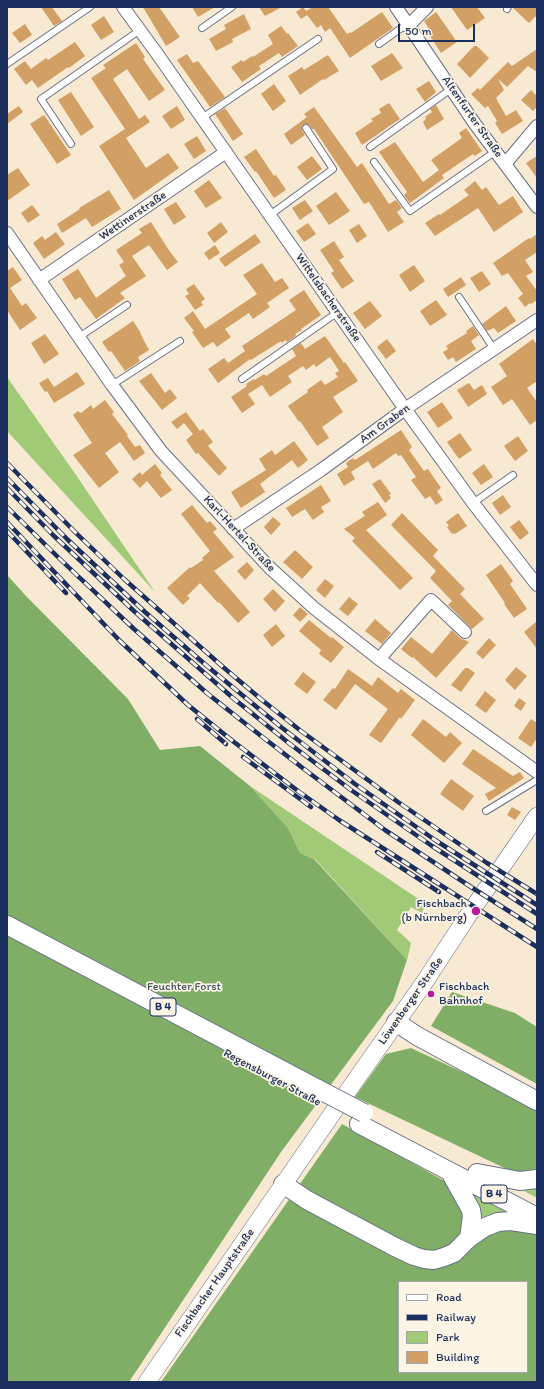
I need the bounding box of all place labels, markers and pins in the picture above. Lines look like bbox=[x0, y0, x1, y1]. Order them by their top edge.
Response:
place label: Fischbach (b Nürnberg) bbox=[401, 897, 467, 925]
marker: Fischbach (b Nürnberg) bbox=[470, 905, 482, 917]
place label: Fischbach Bahnhof bbox=[439, 980, 489, 1008]
marker: Fischbach Bahnhof bbox=[426, 989, 436, 999]

